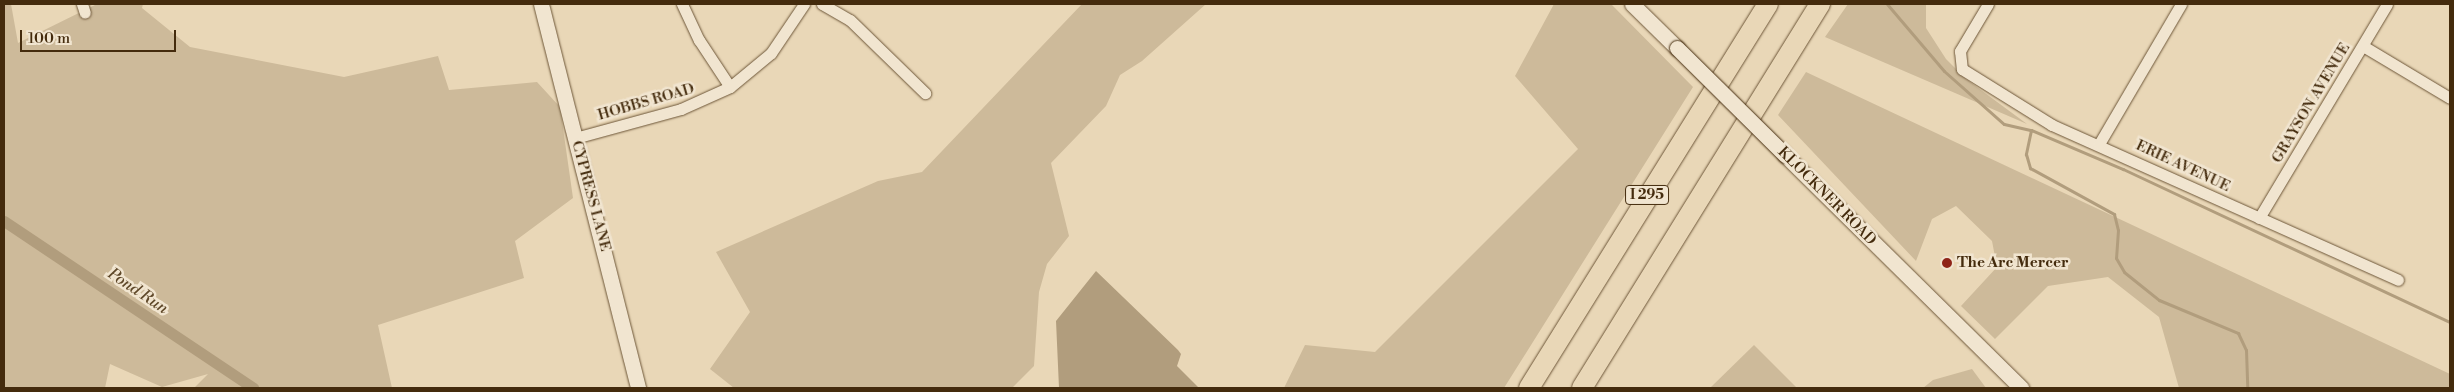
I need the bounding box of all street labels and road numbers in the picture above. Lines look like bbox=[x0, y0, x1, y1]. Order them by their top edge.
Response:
street label: GRAYSON AVENUE bbox=[2268, 40, 2354, 166]
street label: HOBBS ROAD bbox=[596, 80, 696, 124]
street label: ERIE AVENUE bbox=[2133, 136, 2233, 196]
street label: CYPRESS LANE bbox=[568, 139, 614, 253]
street label: KLOCKNER ROAD bbox=[1774, 143, 1880, 249]
road number: I 295 bbox=[1624, 184, 1670, 206]

